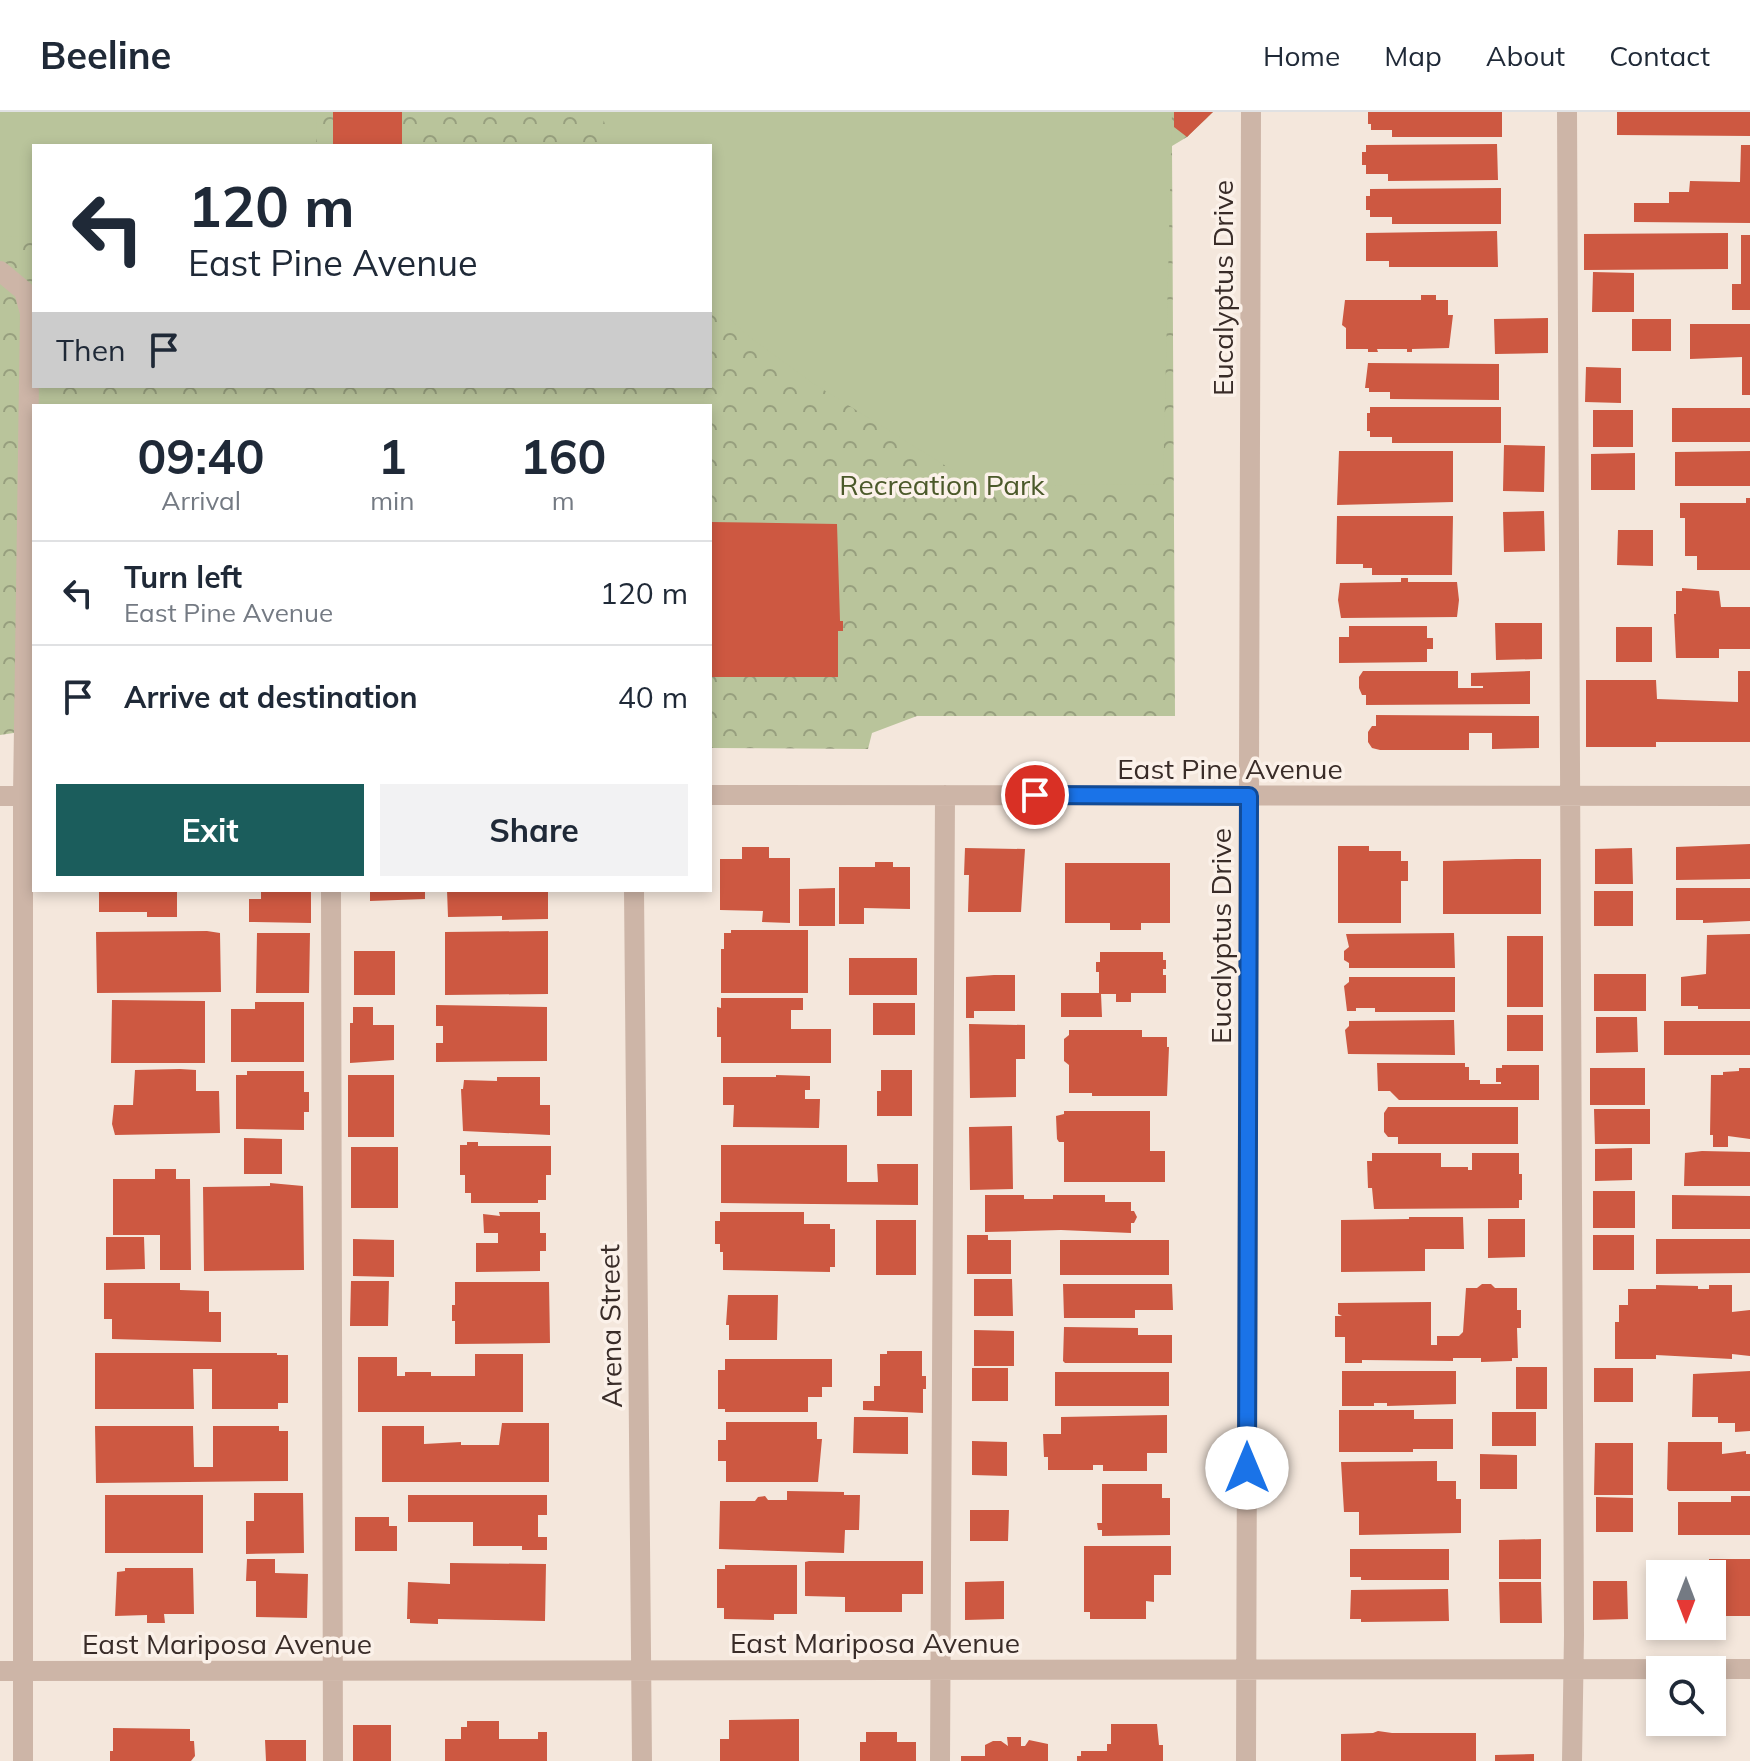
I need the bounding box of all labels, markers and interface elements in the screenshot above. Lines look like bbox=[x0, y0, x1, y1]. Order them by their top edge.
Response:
text: Beeline bbox=[40, 31, 171, 79]
text: Home bbox=[1263, 38, 1340, 73]
text: Map bbox=[1384, 38, 1442, 73]
text: About bbox=[1486, 38, 1565, 73]
text: Contact bbox=[1609, 38, 1710, 73]
text: 120 m bbox=[188, 171, 355, 241]
icon: left bbox=[56, 176, 160, 280]
street label: Eucalyptus Drive bbox=[1205, 180, 1240, 396]
text: East Pine Avenue bbox=[188, 240, 478, 285]
icon: arrive bbox=[142, 328, 186, 372]
text: Then bbox=[56, 331, 126, 369]
text: 09:40 bbox=[138, 426, 265, 486]
text: 1 bbox=[378, 426, 407, 486]
text: 160 bbox=[520, 426, 606, 486]
park label: Recreation Park bbox=[839, 467, 1045, 502]
text: Arrival bbox=[161, 484, 241, 517]
text: min bbox=[370, 484, 414, 517]
text: m bbox=[552, 484, 575, 517]
text: Turn left bbox=[124, 558, 242, 596]
icon: left bbox=[56, 571, 100, 615]
text: 120 m bbox=[600, 574, 688, 612]
text: East Pine Avenue bbox=[124, 596, 333, 629]
icon: arrive bbox=[56, 675, 100, 719]
text: Arrive at destination bbox=[124, 678, 418, 716]
text: 40 m bbox=[618, 678, 688, 716]
street label: East Pine Avenue bbox=[1117, 751, 1343, 786]
pin bbox=[1001, 761, 1069, 829]
icon: arrive bbox=[1013, 773, 1057, 817]
button: Exit bbox=[56, 784, 364, 876]
button: Share bbox=[380, 784, 688, 876]
street label: Eucalyptus Drive bbox=[1203, 828, 1238, 1044]
street label: Arena Street bbox=[591, 1244, 629, 1408]
position arrow bbox=[1205, 1426, 1289, 1510]
north arrow bbox=[1646, 1560, 1726, 1640]
map controls bbox=[1646, 1560, 1726, 1736]
street label: East Mariposa Avenue bbox=[730, 1625, 1020, 1660]
street label: East Mariposa Avenue bbox=[82, 1626, 372, 1661]
button: search bbox=[1646, 1656, 1726, 1736]

